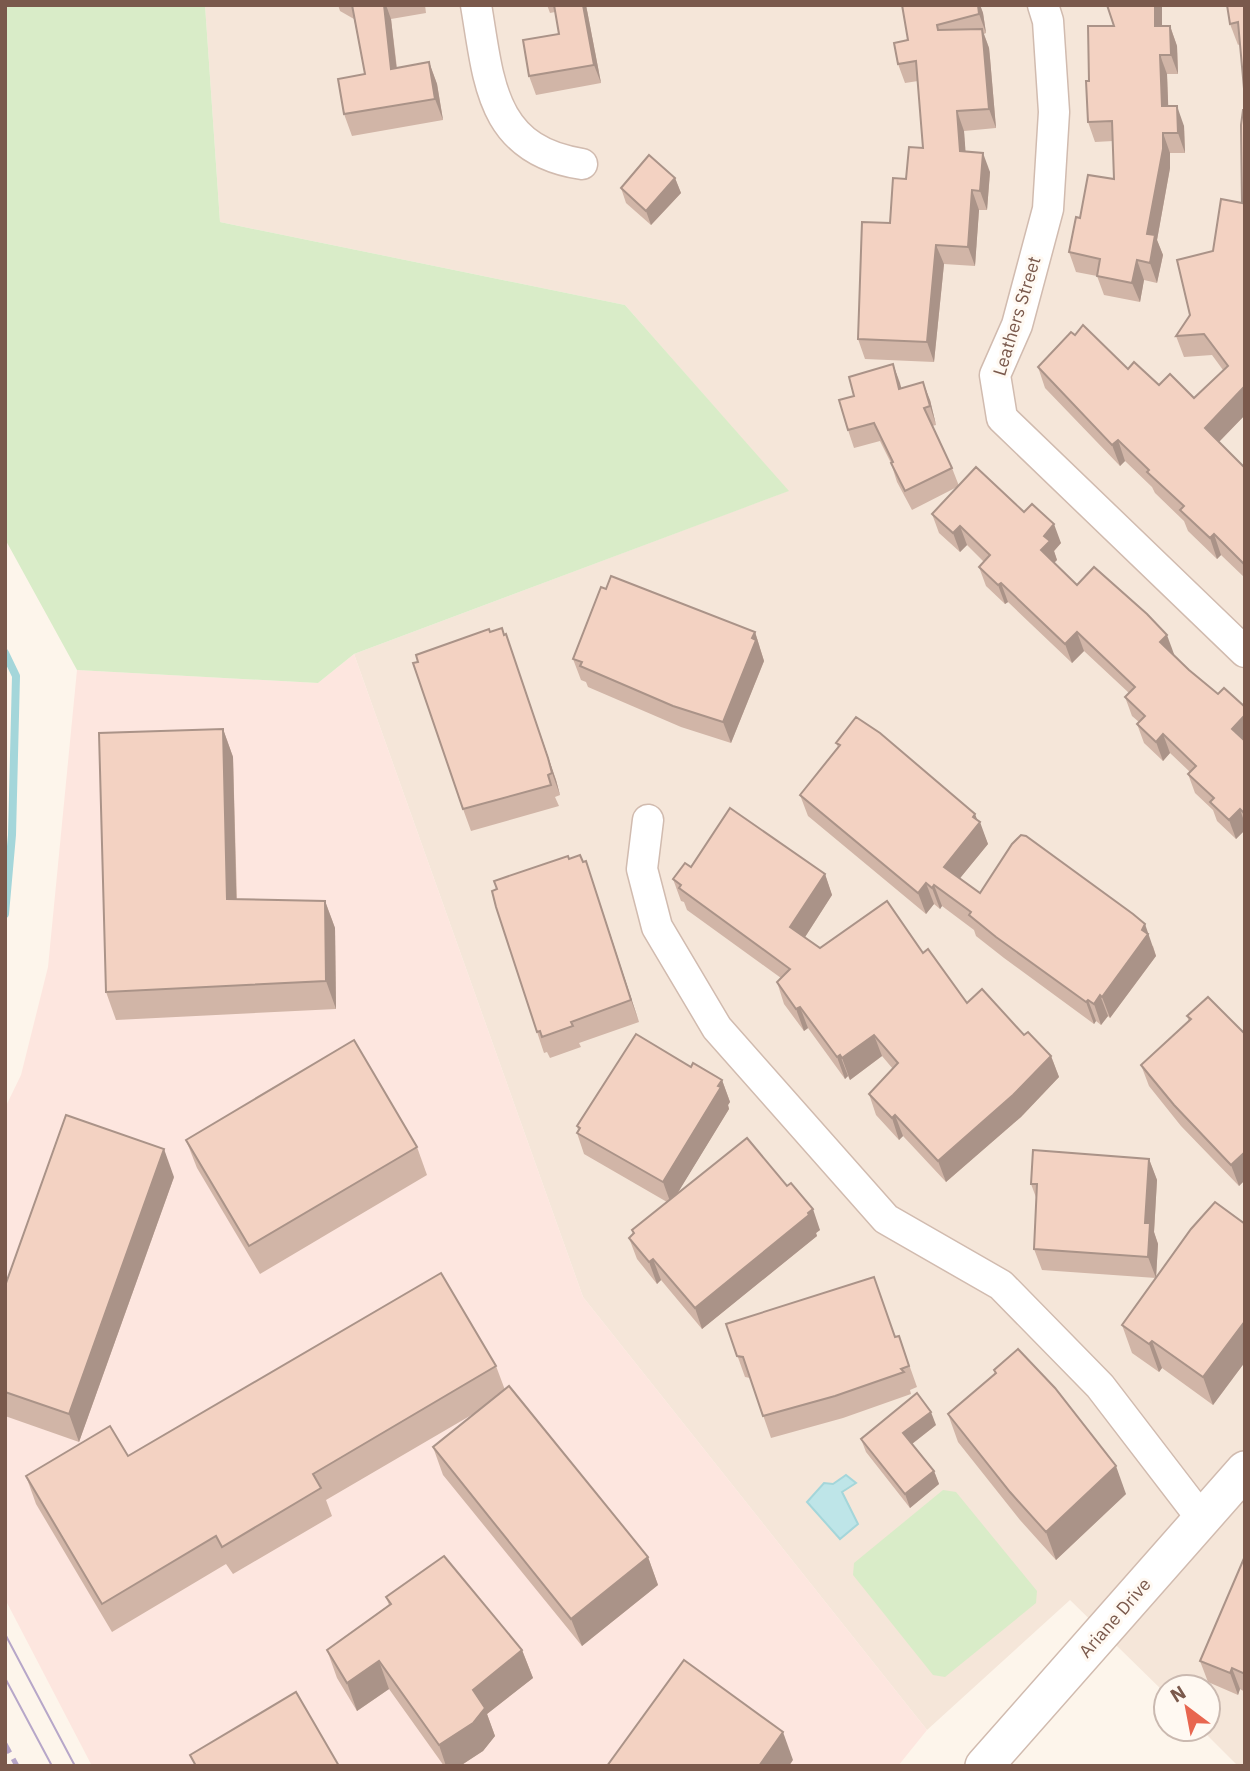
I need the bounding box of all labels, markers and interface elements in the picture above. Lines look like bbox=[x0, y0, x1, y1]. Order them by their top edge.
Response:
street label: Leathers Street bbox=[987, 253, 1046, 378]
street label: Ariane Drive bbox=[1074, 1573, 1156, 1662]
north arrow bbox=[1152, 1673, 1222, 1743]
text: N bbox=[1166, 1680, 1190, 1707]

